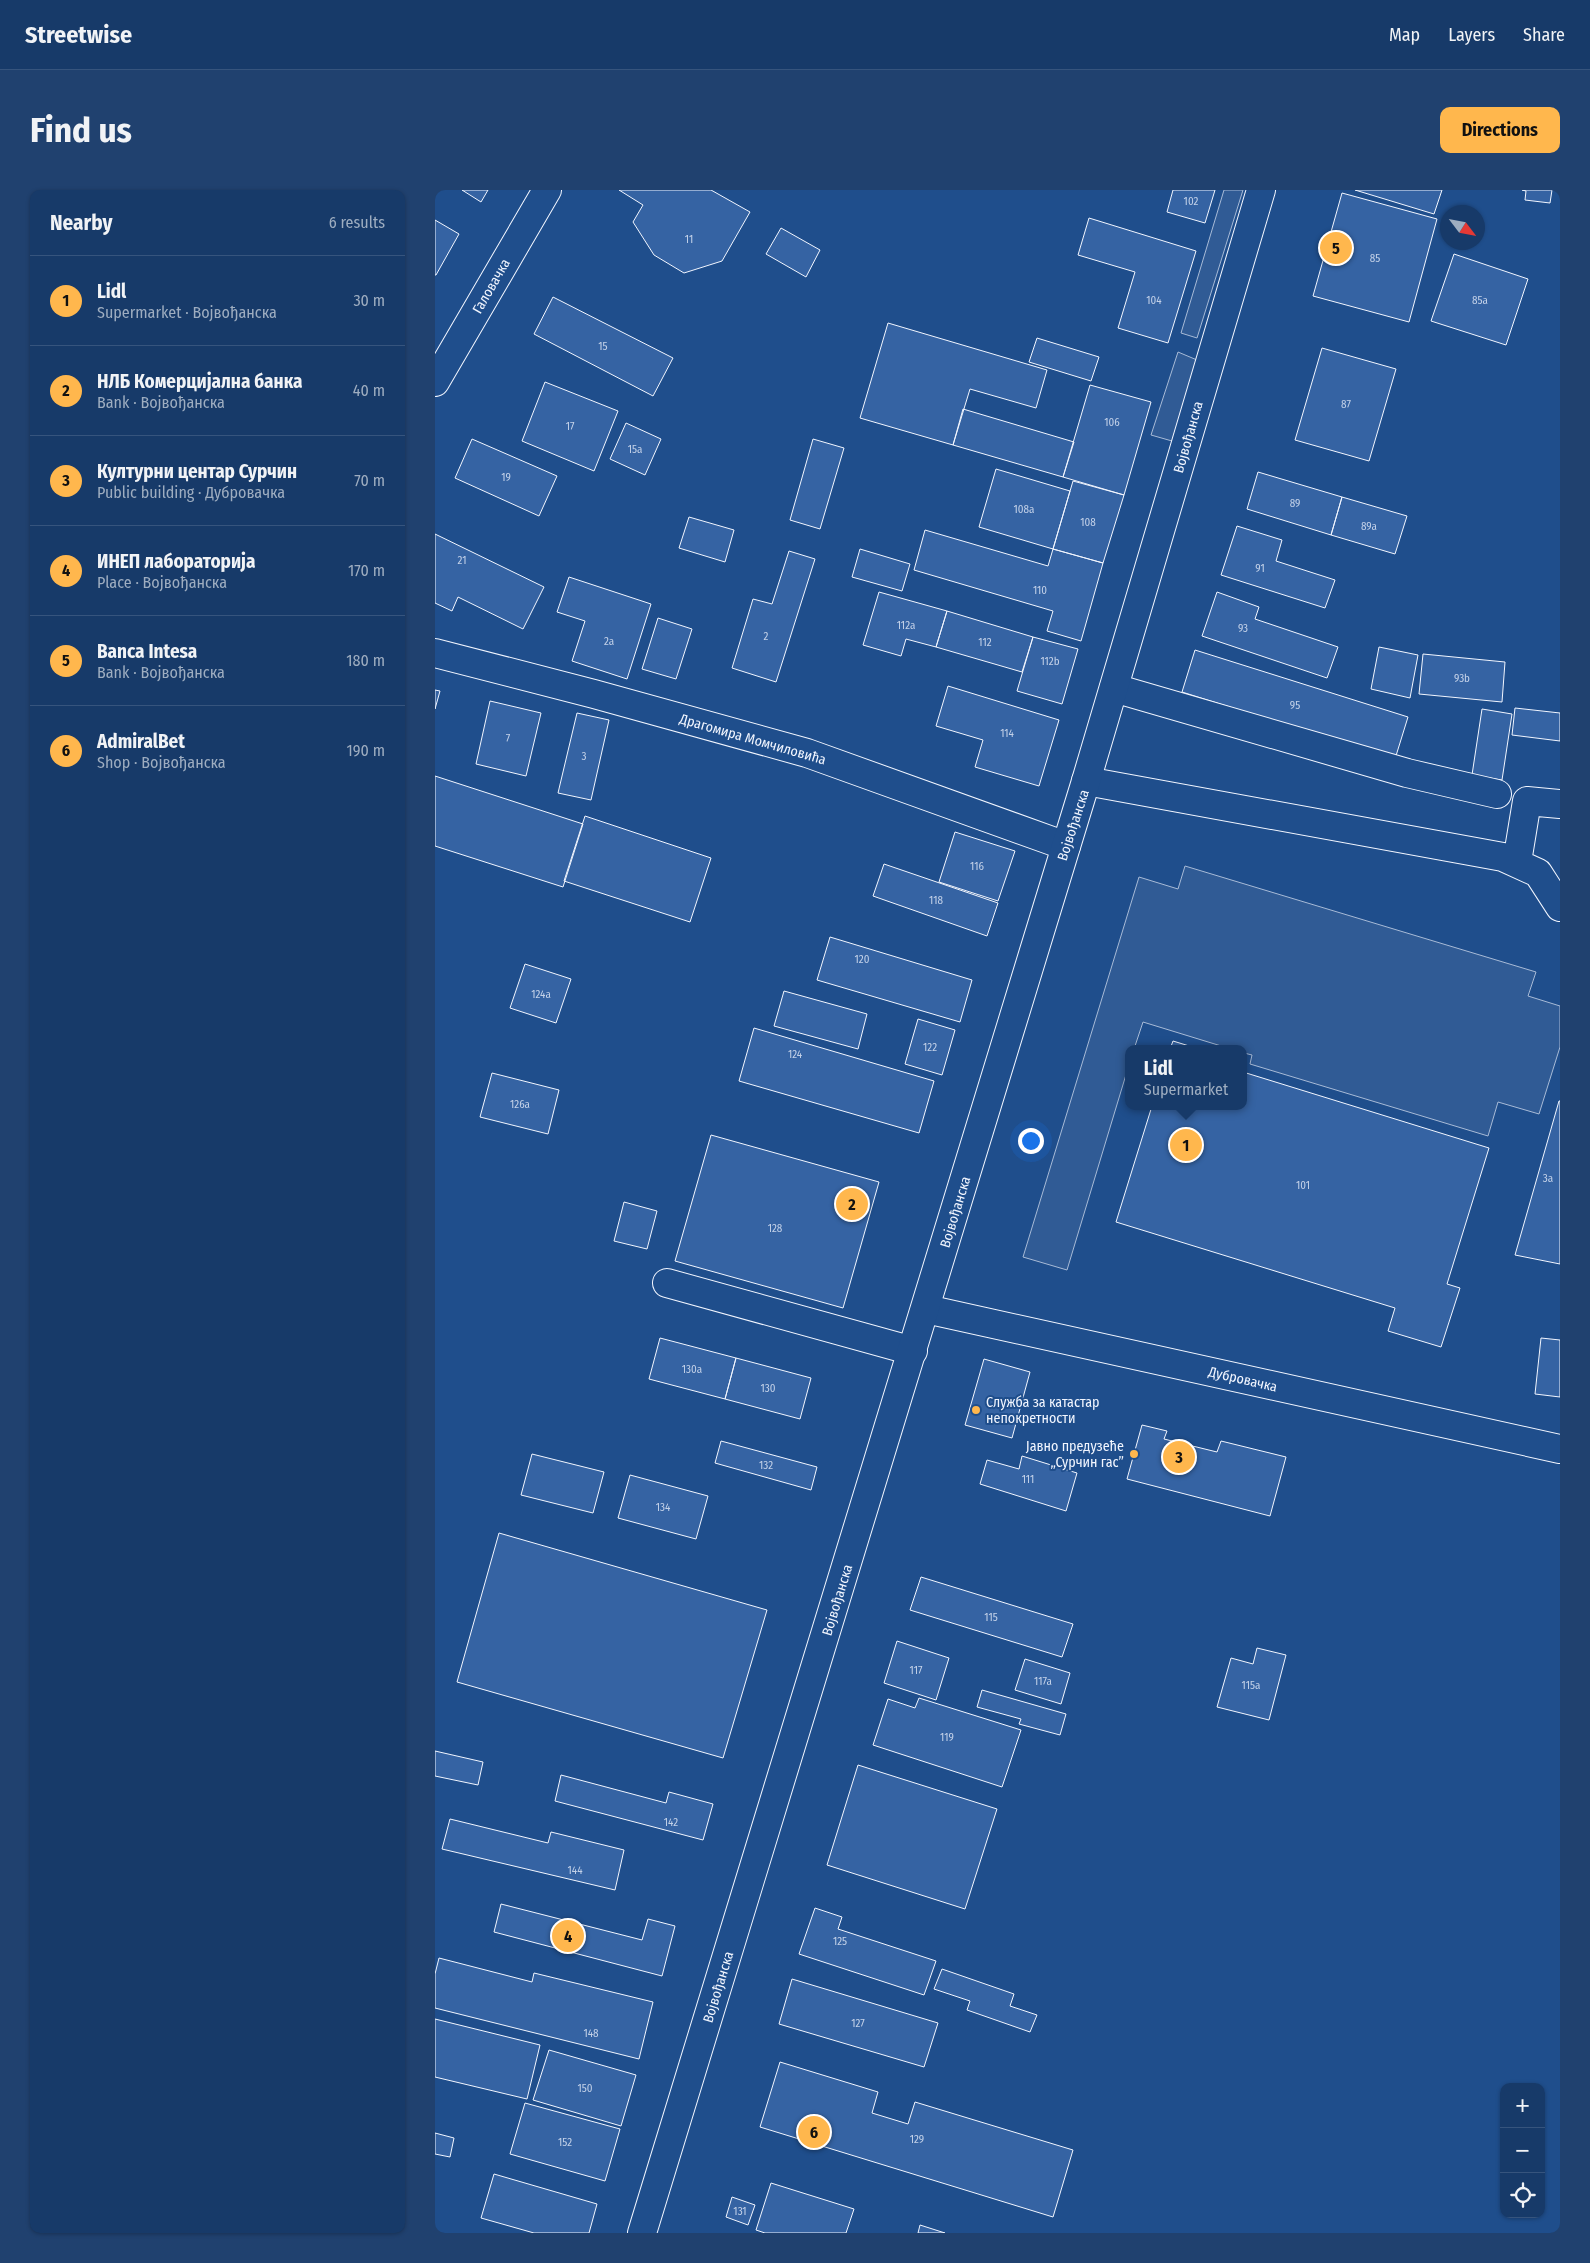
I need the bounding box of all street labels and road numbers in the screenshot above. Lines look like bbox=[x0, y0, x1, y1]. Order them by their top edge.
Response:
street label: Галовачка bbox=[469, 256, 514, 317]
street label: Војвођанска bbox=[1170, 399, 1207, 475]
street label: Драгомира Момчиловића bbox=[677, 710, 828, 769]
street label: Војвођанска bbox=[1054, 787, 1093, 863]
street label: Војвођанска bbox=[937, 1174, 974, 1250]
street label: Дубровачка bbox=[1206, 1363, 1279, 1396]
street label: Војвођанска bbox=[819, 1562, 856, 1638]
street label: Војвођанска bbox=[700, 1949, 737, 2025]

